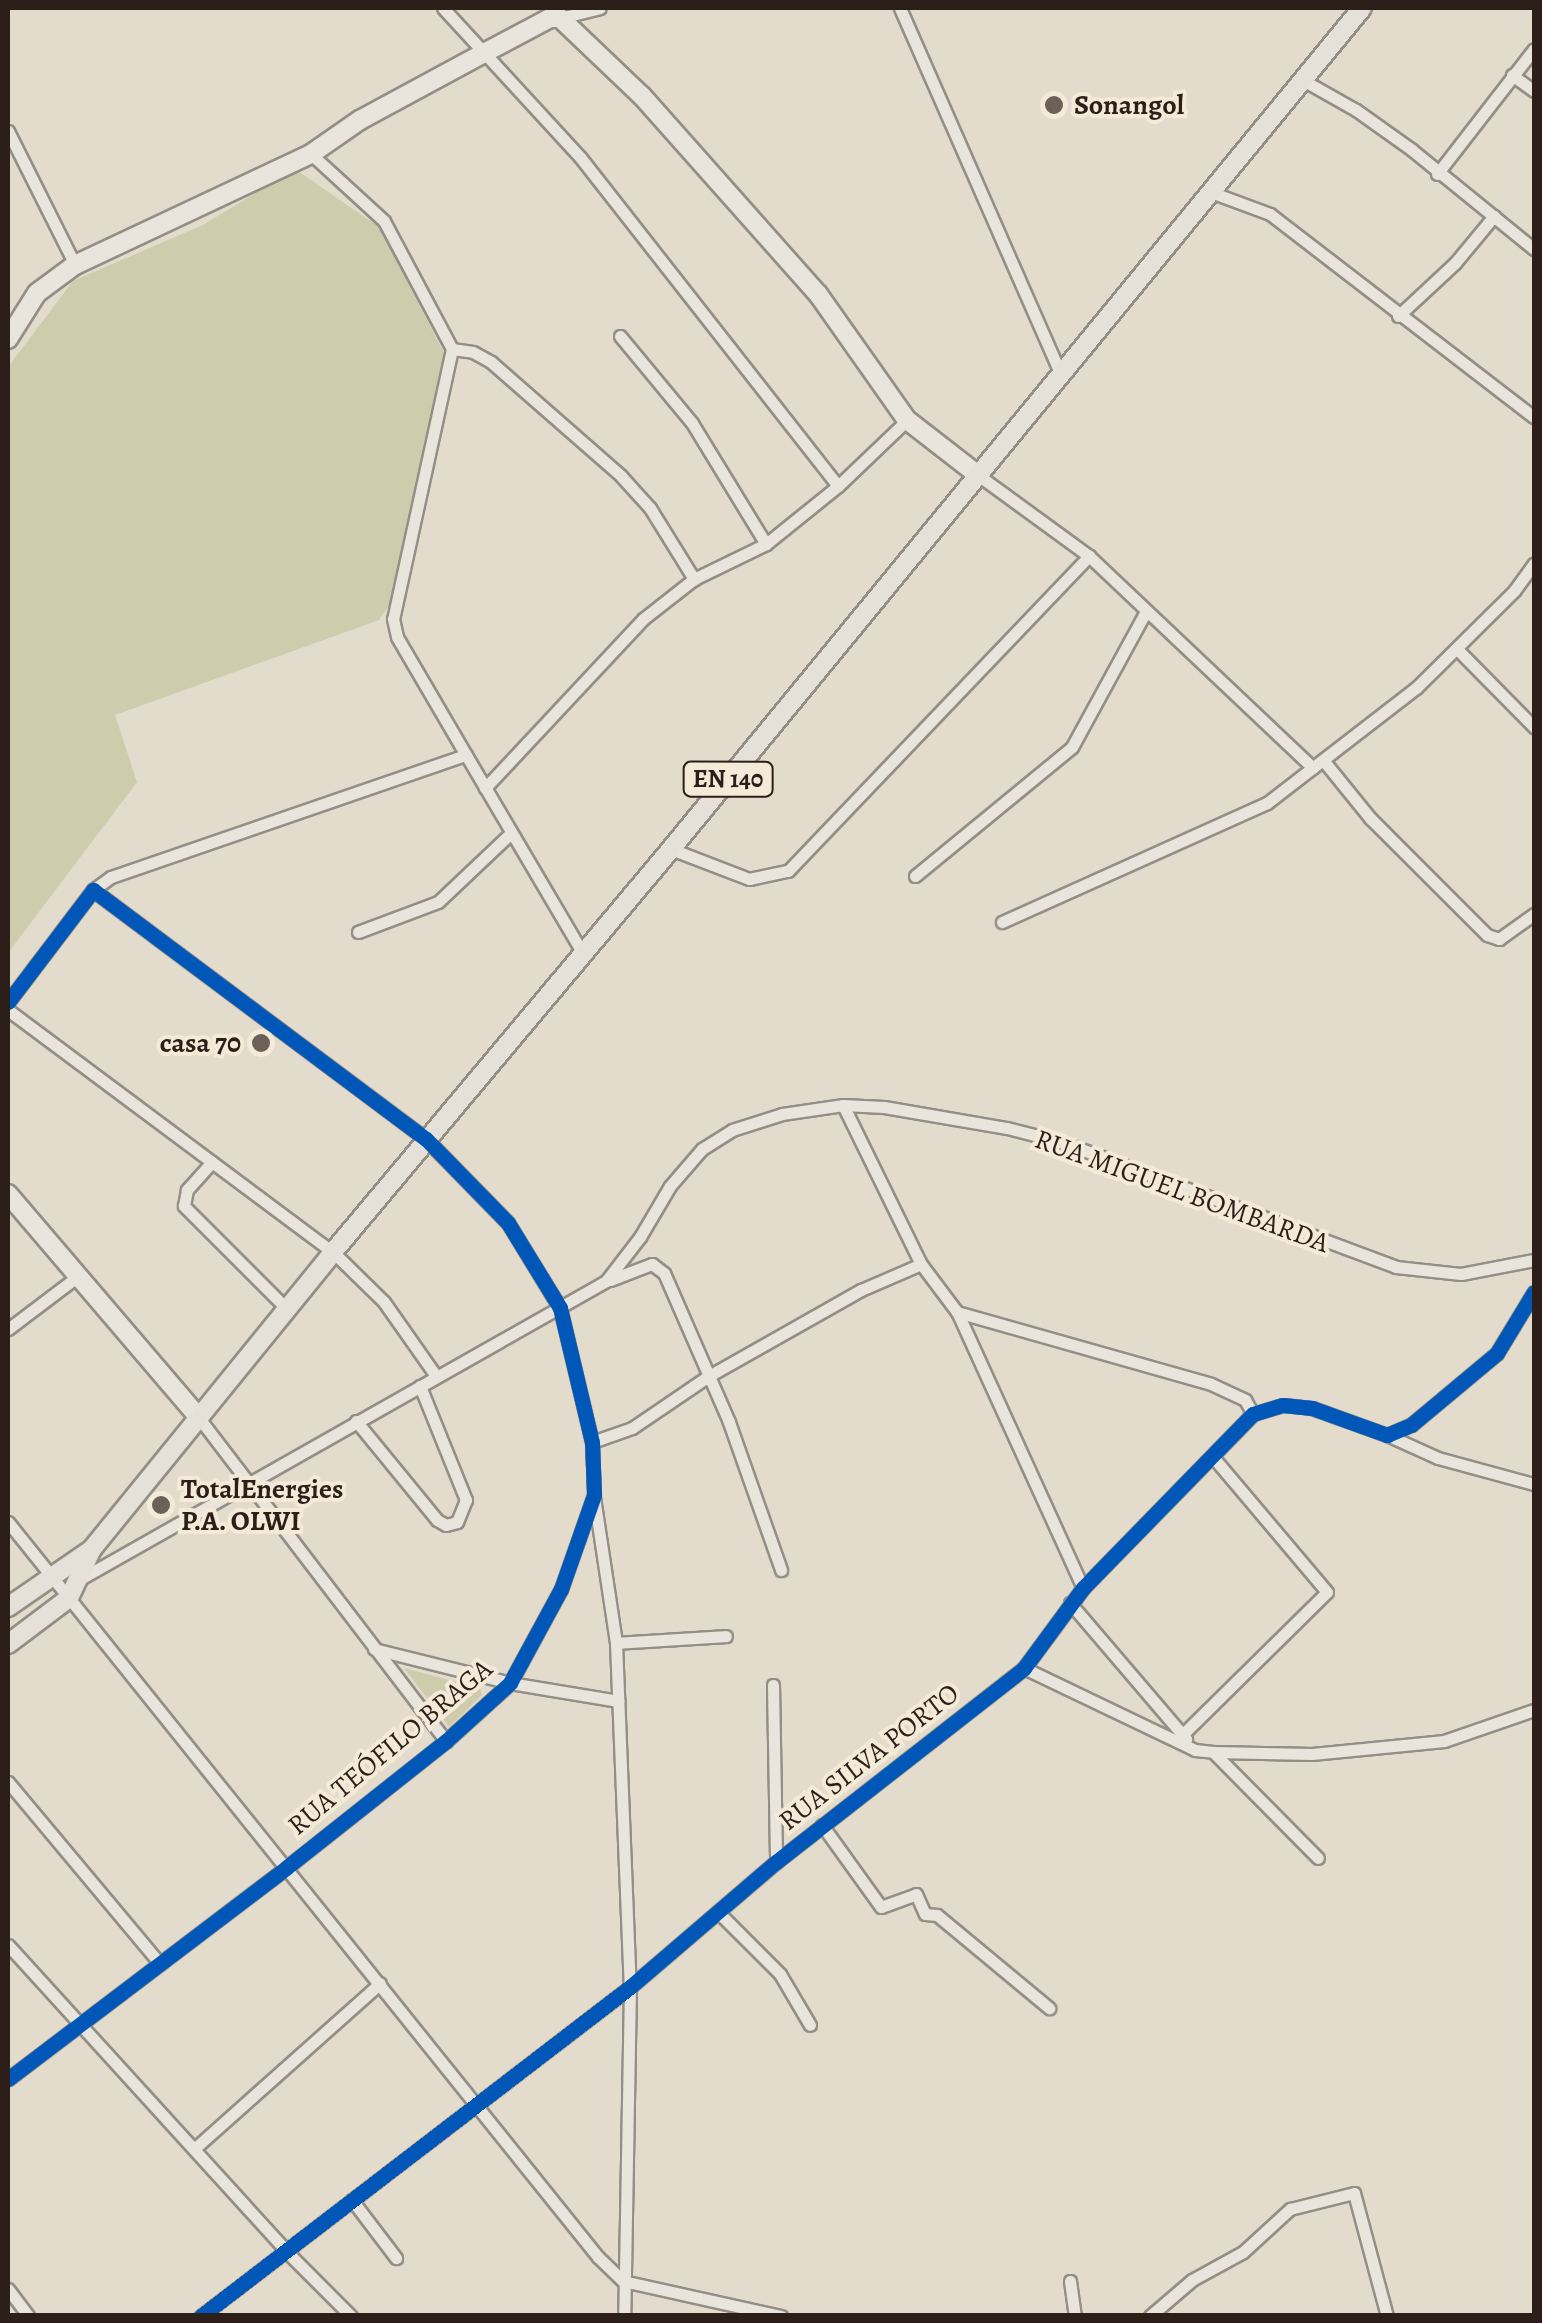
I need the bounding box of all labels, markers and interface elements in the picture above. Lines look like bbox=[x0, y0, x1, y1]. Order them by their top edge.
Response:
place label: Sonangol bbox=[1074, 88, 1184, 122]
marker: Sonangol bbox=[1043, 94, 1065, 116]
road number: EN 140 bbox=[680, 759, 776, 799]
place label: casa 70 bbox=[160, 1026, 241, 1060]
marker: casa 70 bbox=[250, 1032, 272, 1054]
street label: RUA MIGUEL BOMBARDA bbox=[1030, 1122, 1334, 1260]
place label: TotalEnergies P.A. OLWI bbox=[181, 1472, 343, 1538]
marker: TotalEnergies P.A. OLWI bbox=[150, 1494, 172, 1516]
street label: RUA TEÓFILO BRAGA bbox=[281, 1652, 499, 1842]
street label: RUA SILVA PORTO bbox=[772, 1676, 966, 1838]

